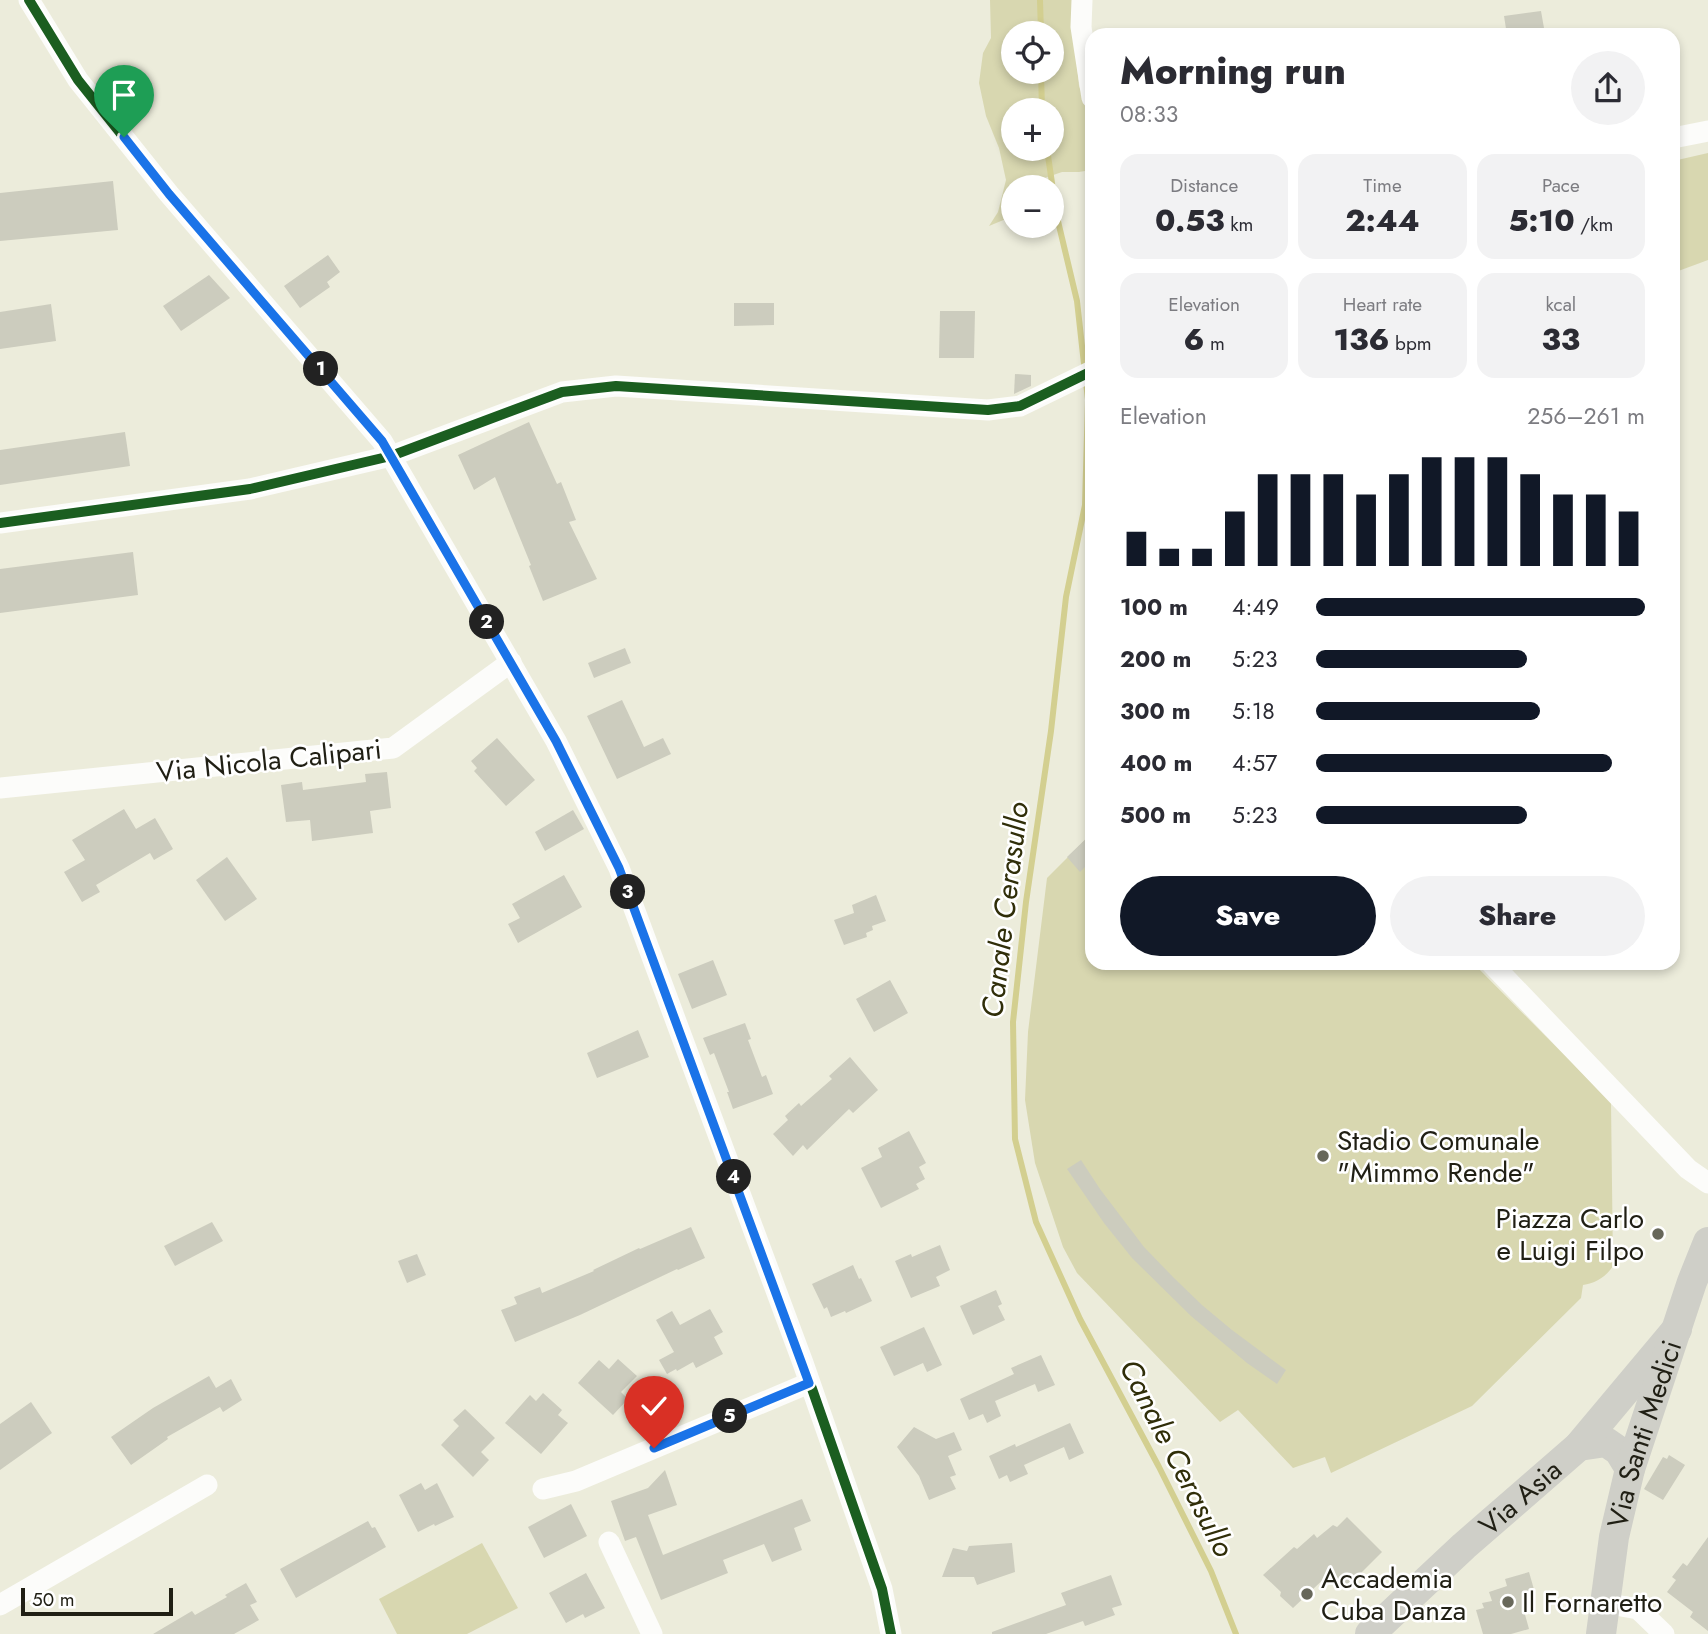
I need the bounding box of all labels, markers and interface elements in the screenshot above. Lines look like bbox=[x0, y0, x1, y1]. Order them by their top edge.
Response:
map controls bbox=[1001, 21, 1064, 238]
button: locate bbox=[1001, 21, 1064, 84]
text: Morning run bbox=[1120, 43, 1346, 98]
button: share bbox=[1571, 51, 1645, 125]
pin bbox=[94, 65, 154, 137]
icon: arrive bbox=[105, 76, 143, 114]
text: 08:33 bbox=[1120, 97, 1178, 131]
button: + bbox=[1001, 98, 1064, 161]
text: Distance bbox=[1170, 172, 1238, 199]
text: Time bbox=[1363, 172, 1402, 199]
text: Pace bbox=[1542, 172, 1580, 199]
button: − bbox=[1001, 175, 1064, 238]
text: 0.53 bbox=[1155, 199, 1225, 242]
text: 2:44 bbox=[1345, 199, 1420, 242]
text: 5:10 bbox=[1508, 199, 1575, 242]
text: km bbox=[1225, 211, 1253, 238]
text: /km bbox=[1575, 211, 1613, 238]
text: Elevation bbox=[1168, 291, 1240, 318]
text: Heart rate bbox=[1343, 291, 1422, 318]
text: kcal bbox=[1545, 291, 1576, 318]
text: 6 bbox=[1183, 318, 1204, 361]
text: 136 bbox=[1333, 318, 1389, 361]
text: 33 bbox=[1542, 318, 1580, 361]
text: m bbox=[1204, 330, 1225, 357]
text: bpm bbox=[1389, 330, 1432, 357]
pin: 1 bbox=[304, 352, 338, 386]
text: 1 bbox=[316, 355, 325, 382]
text: Elevation bbox=[1120, 399, 1207, 433]
text: 256–261 m bbox=[1527, 399, 1645, 433]
text: 100 m bbox=[1120, 590, 1188, 624]
text: 4:49 bbox=[1232, 590, 1279, 624]
pin: 2 bbox=[470, 604, 504, 640]
text: 2 bbox=[480, 608, 493, 635]
text: 200 m bbox=[1120, 642, 1191, 676]
text: 5:23 bbox=[1232, 642, 1278, 676]
text: 300 m bbox=[1120, 694, 1191, 728]
text: 5:18 bbox=[1232, 694, 1275, 728]
street label: Via Nicola Calipari bbox=[154, 728, 384, 793]
text: 400 m bbox=[1120, 746, 1192, 780]
text: 4:57 bbox=[1232, 746, 1277, 780]
text: 500 m bbox=[1120, 798, 1191, 832]
text: 5:23 bbox=[1232, 798, 1278, 832]
water label: Canale Cerasullo bbox=[970, 800, 1039, 1020]
pin: 3 bbox=[610, 874, 646, 910]
button: Save bbox=[1120, 876, 1376, 956]
button: Share bbox=[1390, 876, 1645, 956]
text: 3 bbox=[622, 878, 633, 905]
place label: Stadio Comunale "Mimmo Rende" bbox=[1337, 1120, 1540, 1193]
marker: Stadio Comunale "Mimmo Rende" bbox=[1315, 1148, 1331, 1164]
pin: 4 bbox=[716, 1160, 752, 1194]
text: 4 bbox=[727, 1163, 740, 1190]
place label: Piazza Carlo e Luigi Filpo bbox=[1495, 1198, 1644, 1271]
marker: Piazza Carlo e Luigi Filpo bbox=[1650, 1226, 1666, 1242]
street label: Via Santi Medici bbox=[1597, 1335, 1692, 1532]
water label: Canale Cerasullo bbox=[1109, 1351, 1246, 1564]
pin bbox=[624, 1376, 684, 1448]
icon: check bbox=[635, 1387, 673, 1425]
pin: 5 bbox=[712, 1398, 748, 1434]
text: 5 bbox=[723, 1402, 736, 1429]
street label: Via Asia bbox=[1470, 1450, 1571, 1545]
place label: Accademia Cuba Danza bbox=[1321, 1558, 1466, 1631]
place label: Il Fornaretto bbox=[1522, 1582, 1662, 1623]
scale bar bbox=[21, 1585, 173, 1617]
text: 50 m bbox=[32, 1586, 75, 1613]
marker: Accademia Cuba Danza bbox=[1299, 1586, 1315, 1602]
marker: Il Fornaretto bbox=[1500, 1594, 1516, 1610]

